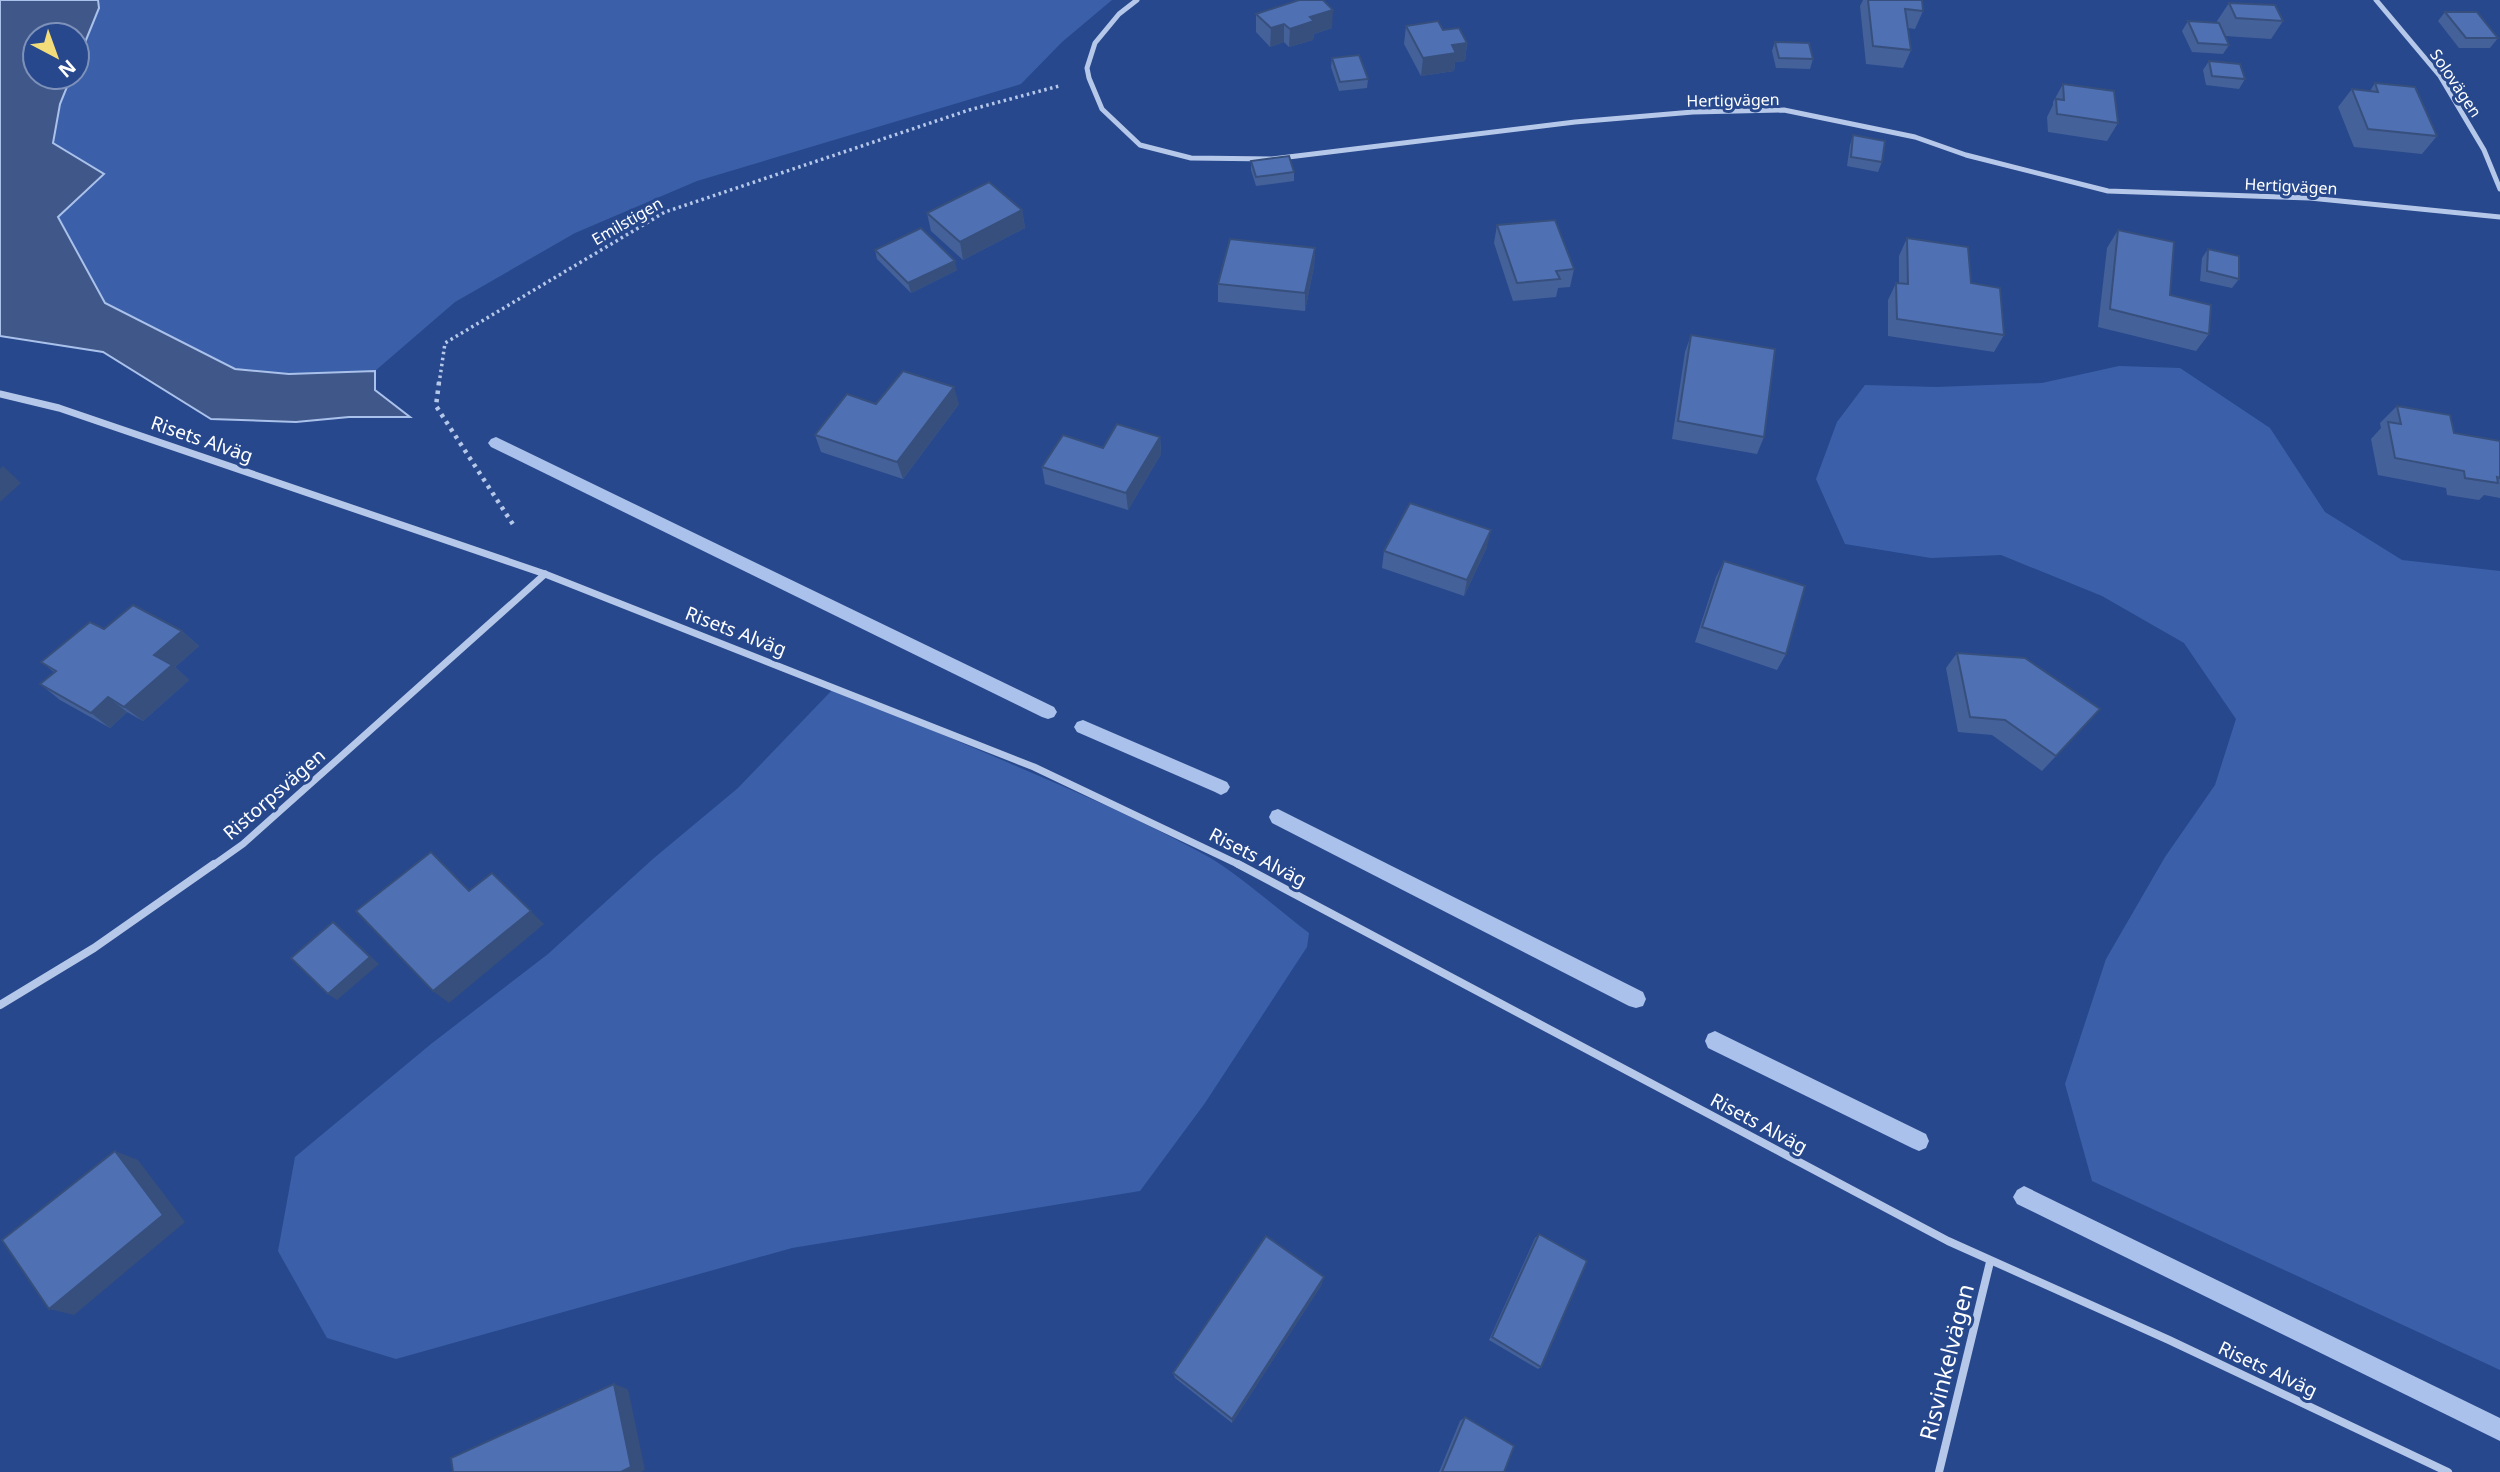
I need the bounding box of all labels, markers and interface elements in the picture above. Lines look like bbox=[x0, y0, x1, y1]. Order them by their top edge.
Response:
north arrow bbox=[21, 21, 91, 91]
street label: Solovägen bbox=[2425, 45, 2487, 121]
text: N bbox=[53, 54, 82, 84]
street label: Hertigvägen bbox=[1686, 88, 1780, 112]
street label: Hertigvägen bbox=[2244, 173, 2338, 199]
street label: Emilstigen bbox=[588, 192, 666, 250]
street label: Risets Alväg bbox=[147, 409, 257, 469]
street label: Risets Alväg bbox=[682, 600, 790, 662]
street label: Ristorpsvägen bbox=[217, 742, 331, 846]
street label: Risets Alväg bbox=[1205, 821, 1311, 893]
street label: Risets Alväg bbox=[1706, 1087, 1812, 1159]
street label: Risvinkelvägen bbox=[1911, 1280, 1981, 1444]
street label: Risets Alväg bbox=[2214, 1335, 2322, 1403]

